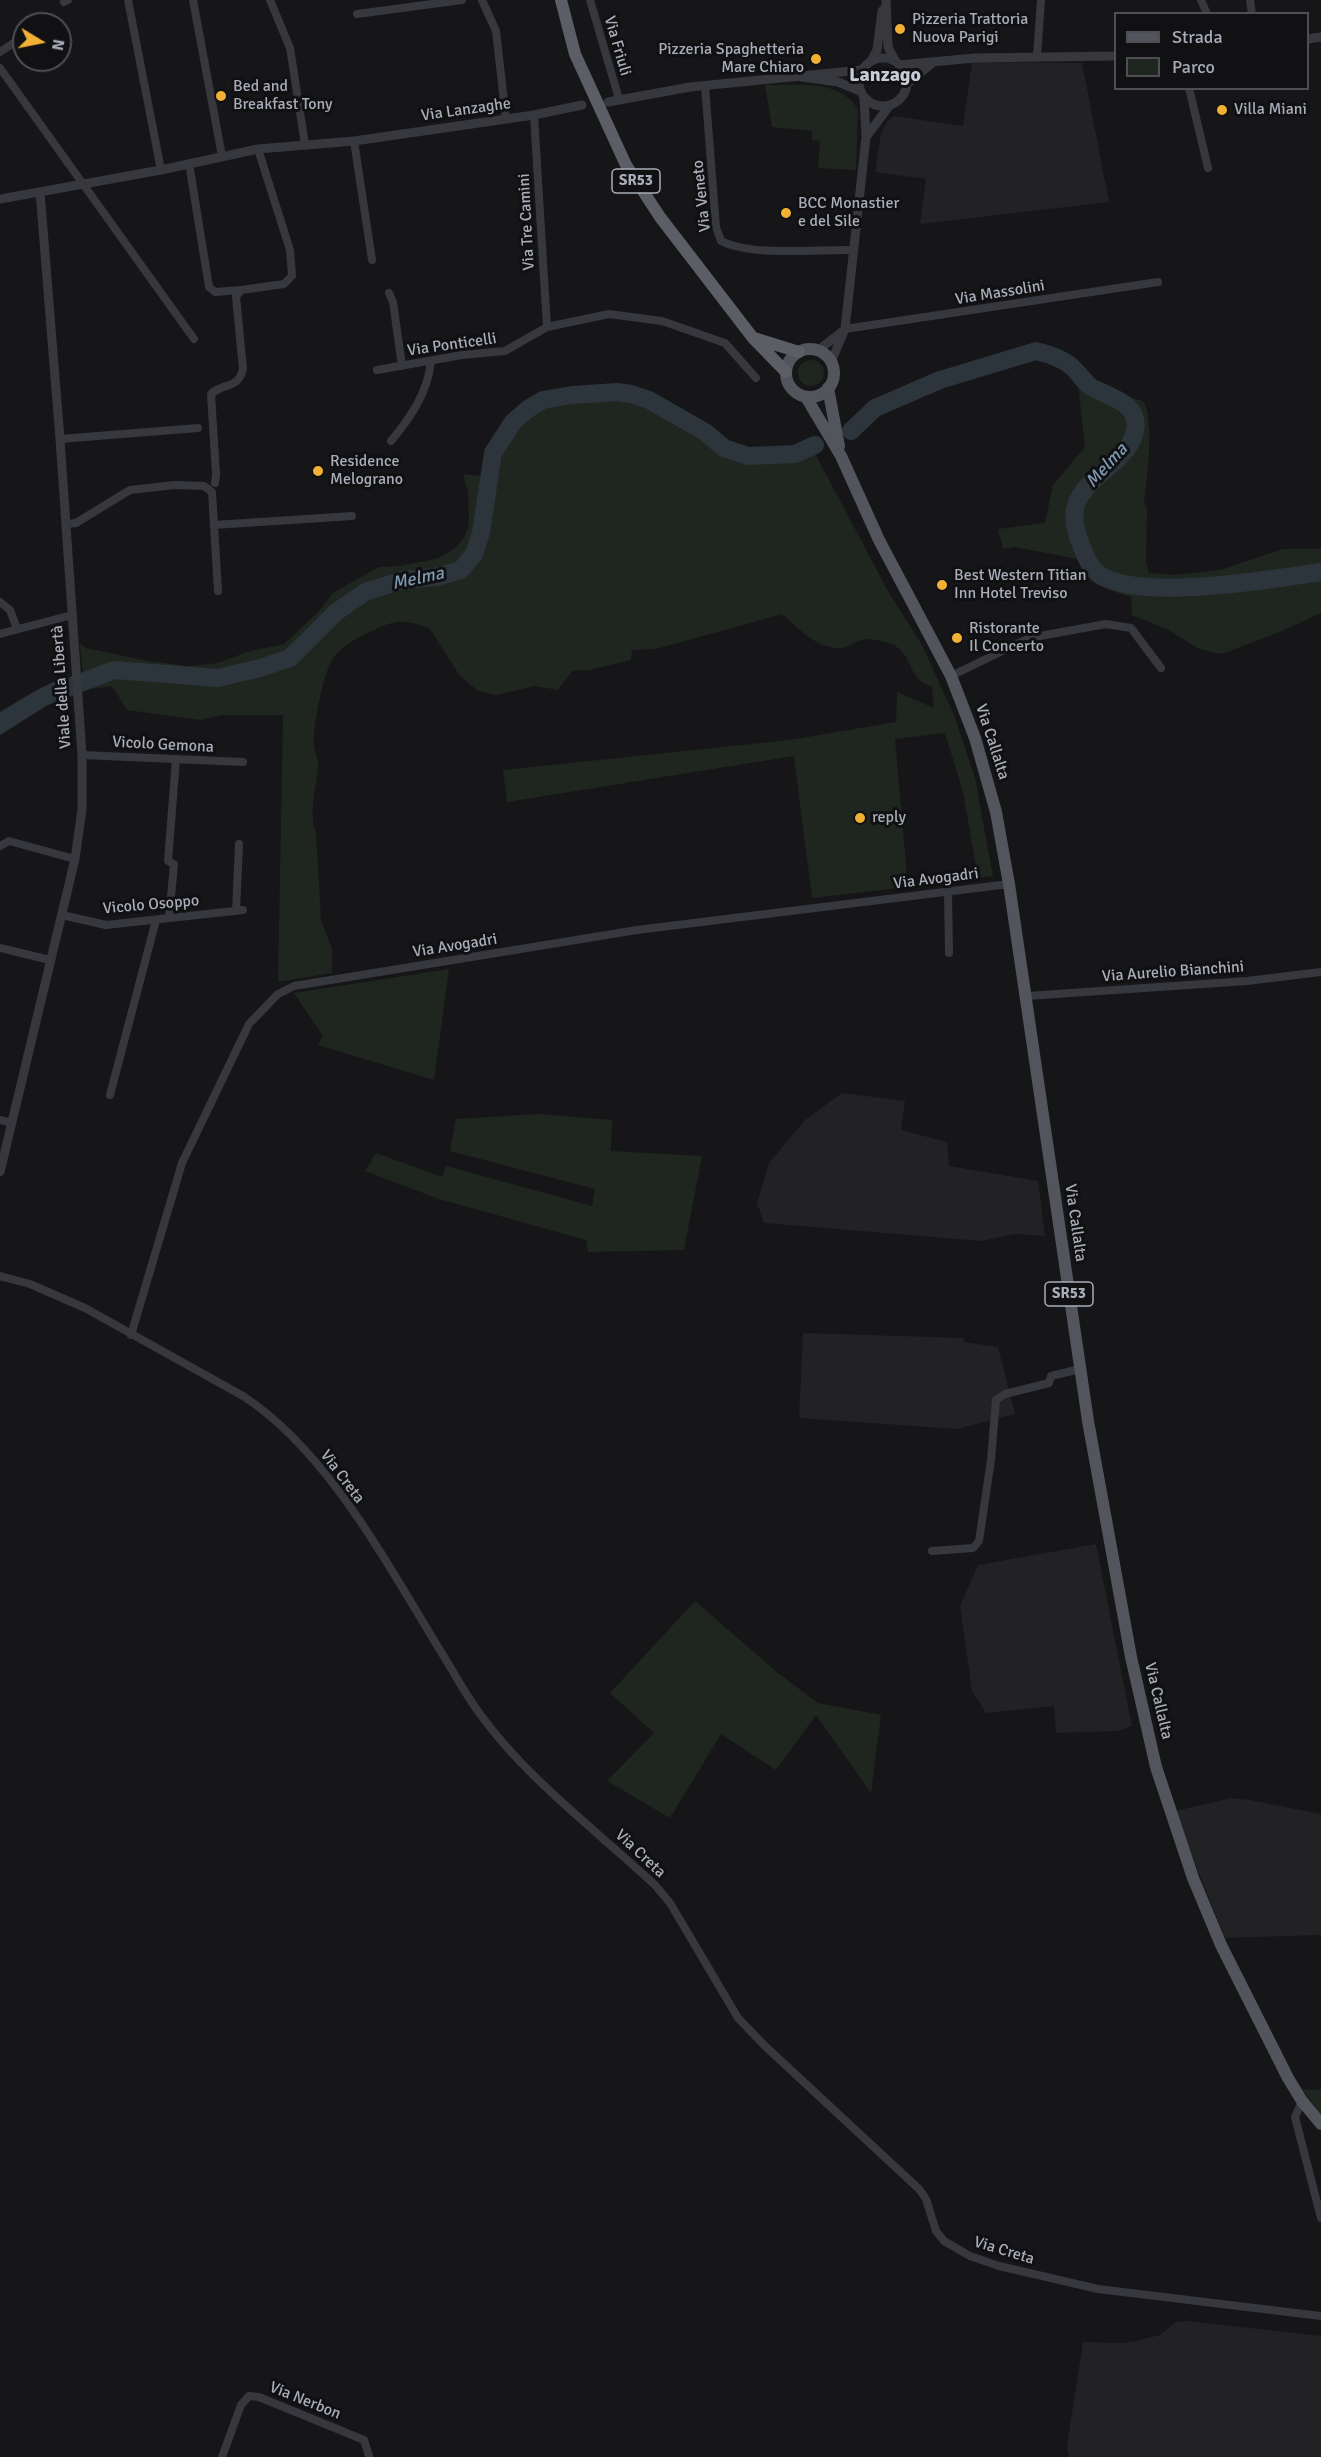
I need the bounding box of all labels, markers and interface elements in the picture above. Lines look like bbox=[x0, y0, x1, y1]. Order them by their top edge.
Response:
place label: Pizzeria Trattoria Nuova Parigi bbox=[912, 10, 1028, 48]
north arrow bbox=[12, 12, 72, 72]
legend bbox=[1114, 12, 1309, 90]
street label: Via Friuli bbox=[599, 14, 635, 78]
marker: Pizzeria Trattoria Nuova Parigi bbox=[893, 22, 907, 36]
text: Strada bbox=[1172, 26, 1223, 48]
text: N bbox=[47, 38, 69, 52]
place label: Pizzeria Spaghetteria Mare Chiaro bbox=[658, 40, 804, 78]
marker: Pizzeria Spaghetteria Mare Chiaro bbox=[809, 52, 823, 66]
text: Parco bbox=[1172, 56, 1215, 78]
district label: Lanzago bbox=[849, 64, 921, 88]
place label: Bed and Breakfast Tony bbox=[233, 77, 333, 115]
marker: Bed and Breakfast Tony bbox=[214, 89, 228, 103]
street label: Via Lanzaghe bbox=[420, 94, 512, 126]
place label: Villa Miani bbox=[1234, 100, 1307, 120]
marker: Villa Miani bbox=[1215, 103, 1229, 117]
street label: Via Veneto bbox=[689, 159, 715, 233]
road number: SR53 bbox=[612, 169, 660, 193]
street label: Via Tre Camini bbox=[515, 173, 539, 271]
place label: BCC Monastier e del Sile bbox=[798, 194, 899, 232]
marker: BCC Monastier e del Sile bbox=[779, 206, 793, 220]
street label: Via Massolini bbox=[954, 276, 1046, 310]
street label: Via Ponticelli bbox=[406, 329, 498, 361]
water label: Melma bbox=[1081, 439, 1133, 493]
place label: Residence Melograno bbox=[330, 452, 403, 490]
marker: Residence Melograno bbox=[311, 464, 325, 478]
water label: Melma bbox=[390, 563, 446, 595]
place label: Best Western Titian Inn Hotel Treviso bbox=[954, 566, 1086, 604]
marker: Best Western Titian Inn Hotel Treviso bbox=[935, 578, 949, 592]
place label: Ristorante Il Concerto bbox=[969, 619, 1044, 657]
street label: Viale della Libertà bbox=[48, 625, 76, 749]
marker: Ristorante Il Concerto bbox=[950, 631, 964, 645]
street label: Via Callalta bbox=[971, 702, 1013, 782]
street label: Vicolo Gemona bbox=[112, 733, 214, 757]
place label: reply bbox=[872, 808, 906, 828]
marker: reply bbox=[853, 811, 867, 825]
street label: Via Avogadri bbox=[892, 864, 980, 894]
street label: Vicolo Osoppo bbox=[102, 891, 200, 919]
street label: Via Avogadri bbox=[411, 930, 499, 962]
street label: Via Aurelio Bianchini bbox=[1101, 957, 1245, 987]
street label: Via Callalta bbox=[1060, 1183, 1090, 1263]
road number: SR53 bbox=[1045, 1282, 1093, 1306]
street label: Via Creta bbox=[316, 1446, 368, 1508]
street label: Via Callalta bbox=[1140, 1661, 1176, 1741]
street label: Via Creta bbox=[611, 1826, 669, 1882]
street label: Via Creta bbox=[971, 2233, 1037, 2269]
street label: Via Nerbon bbox=[266, 2378, 344, 2424]

